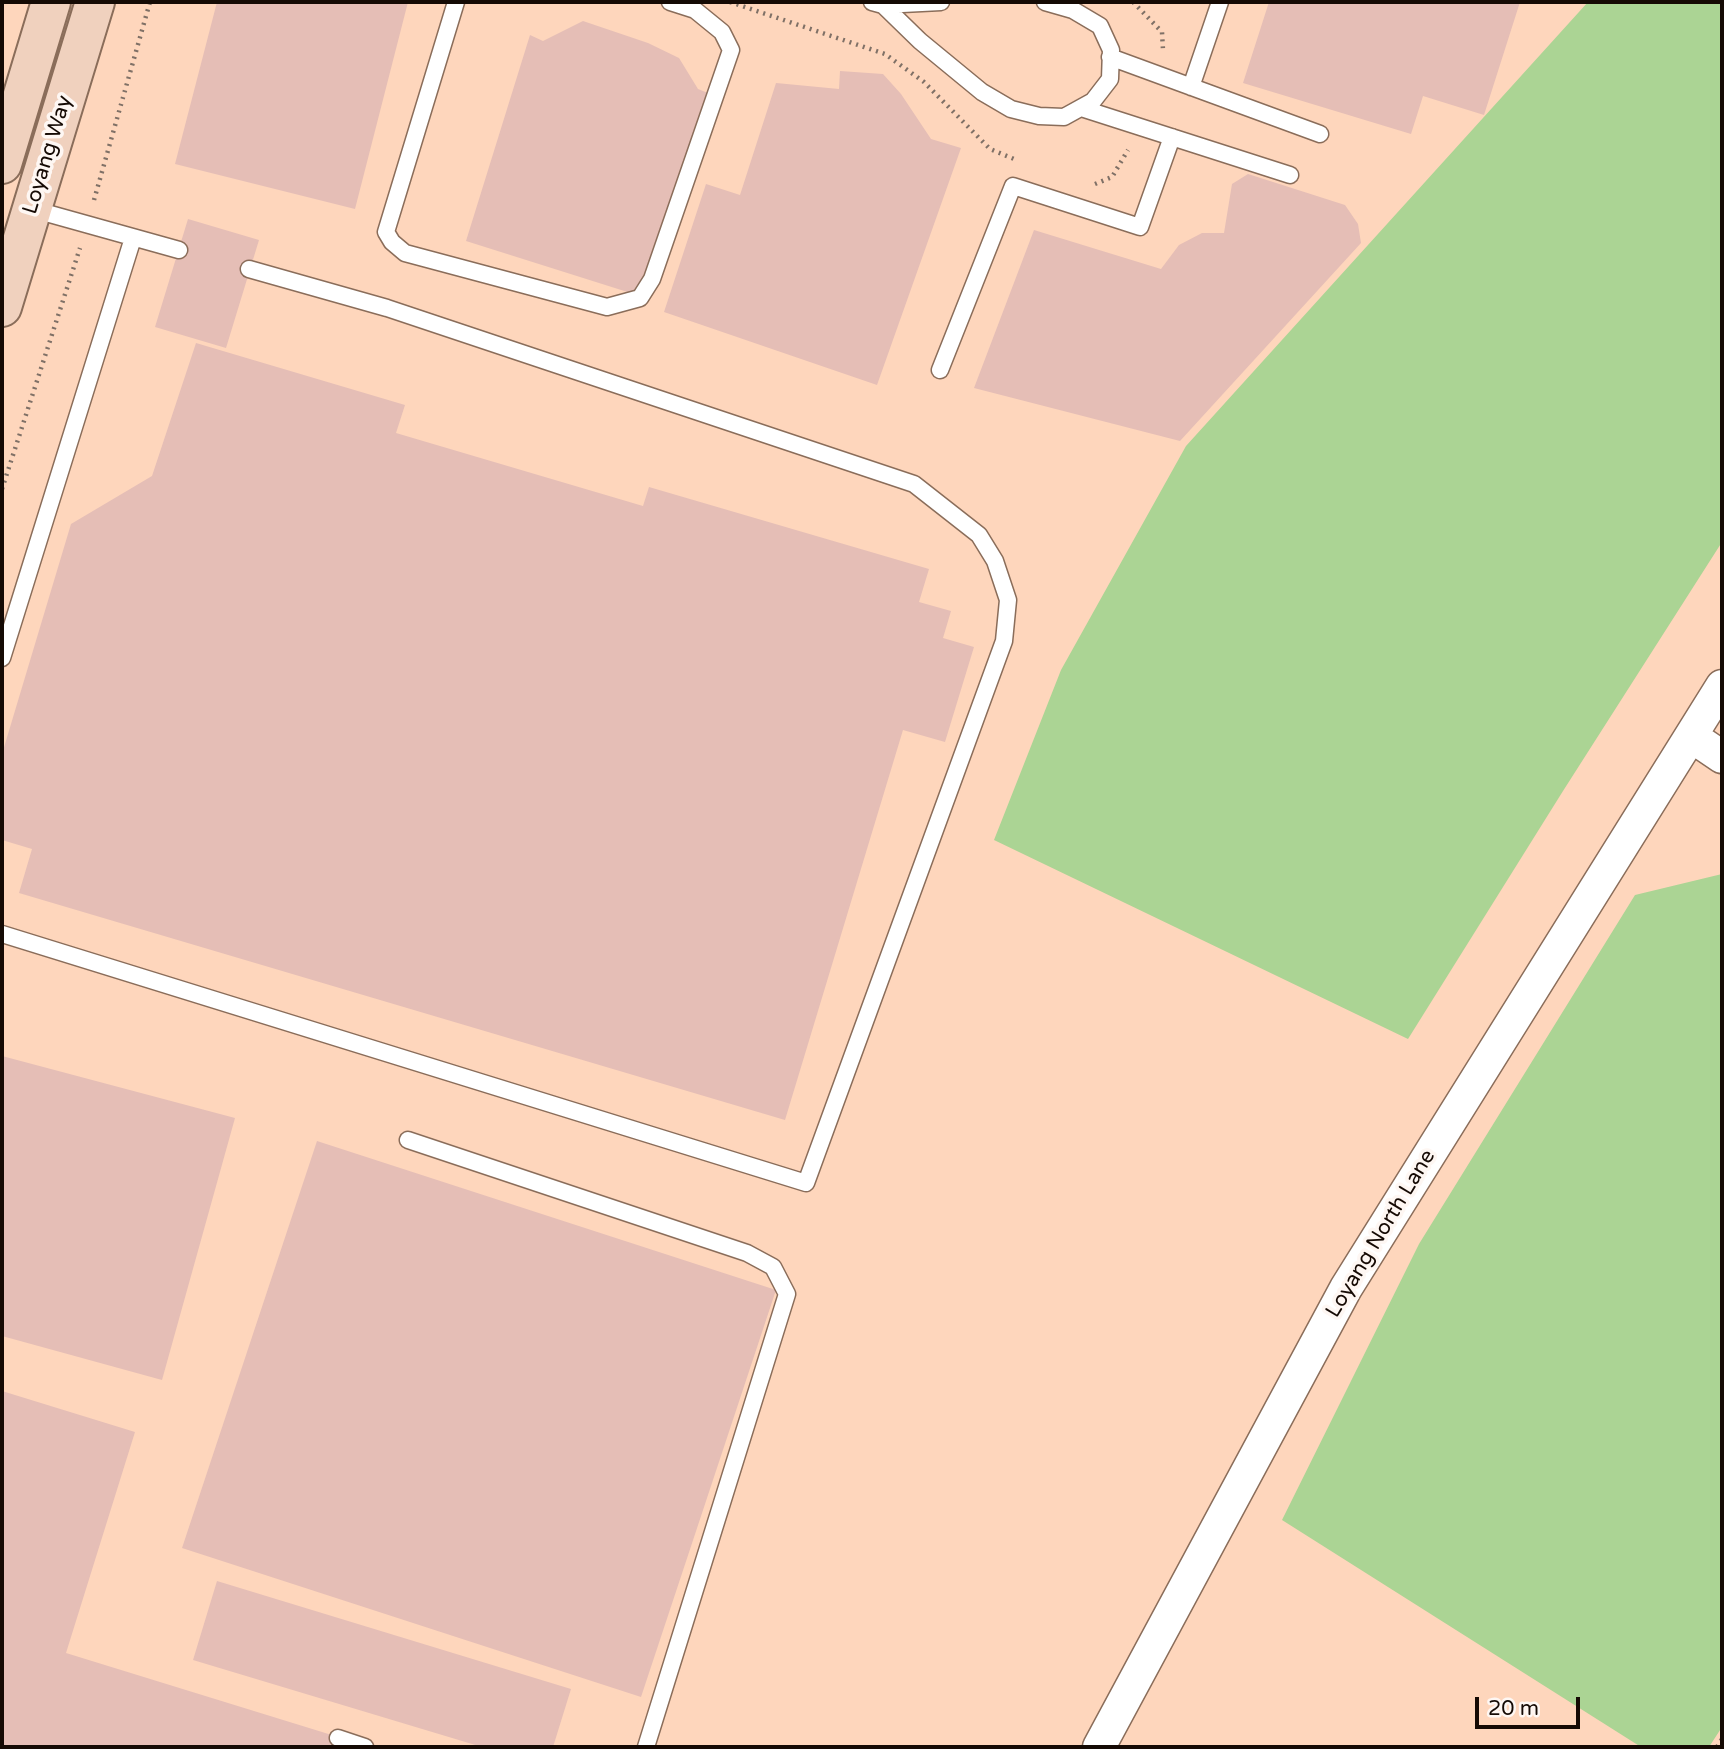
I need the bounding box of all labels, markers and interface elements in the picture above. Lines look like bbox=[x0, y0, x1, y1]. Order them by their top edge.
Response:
street label: Loyang Way bbox=[18, 93, 78, 217]
street label: Loyang North Lane bbox=[1321, 1145, 1441, 1323]
scale bar bbox=[1479, 1682, 1584, 1726]
text: 20 m bbox=[1488, 1696, 1539, 1721]

